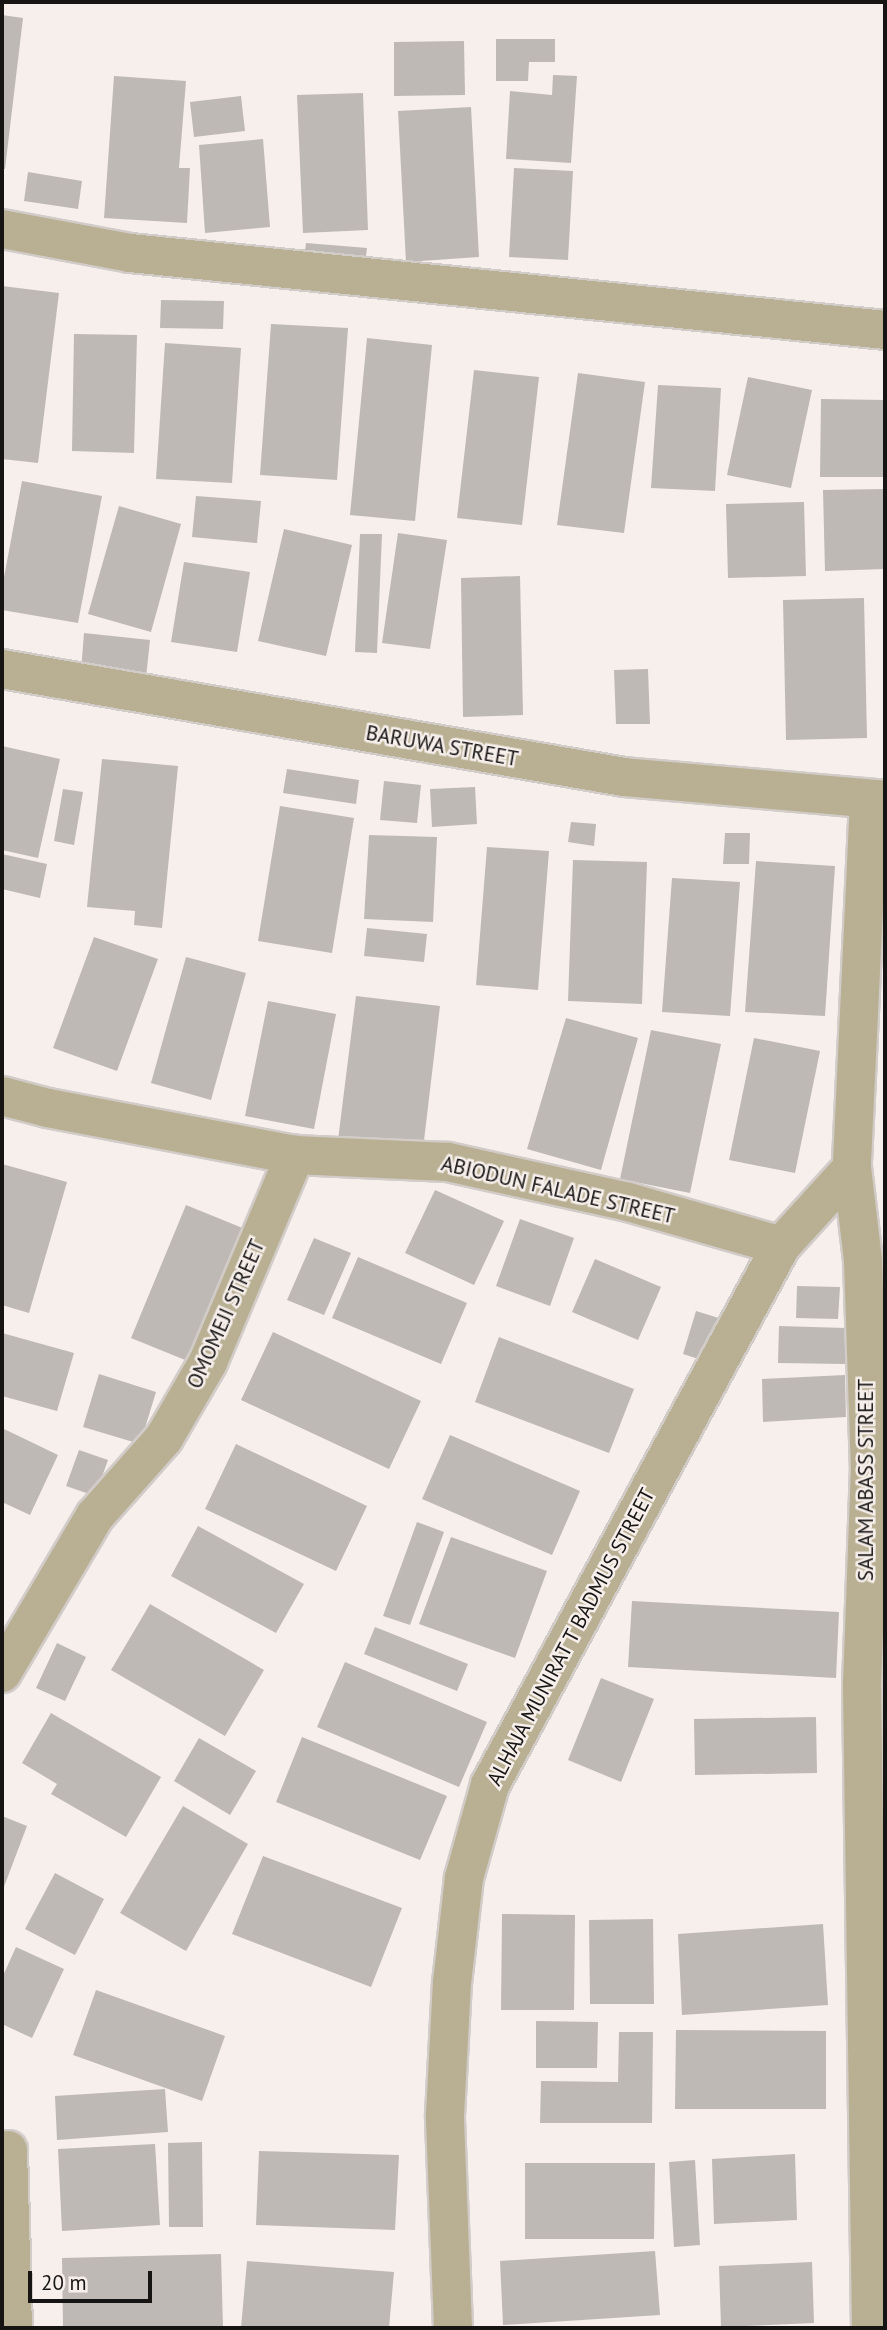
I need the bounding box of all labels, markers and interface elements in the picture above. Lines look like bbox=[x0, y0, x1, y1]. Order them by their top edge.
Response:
street label: BARUWA STREET bbox=[364, 720, 520, 772]
street label: ABIODUN FALADE STREET bbox=[439, 1151, 677, 1229]
street label: OMOMEJI STREET bbox=[182, 1236, 270, 1392]
street label: SALAM ABASS STREET bbox=[853, 1378, 879, 1582]
street label: ALHAJA MUNIRAT T BADMUS STREET bbox=[481, 1483, 661, 1791]
scale bar bbox=[32, 2256, 156, 2300]
text: 20 m bbox=[41, 2269, 87, 2296]

